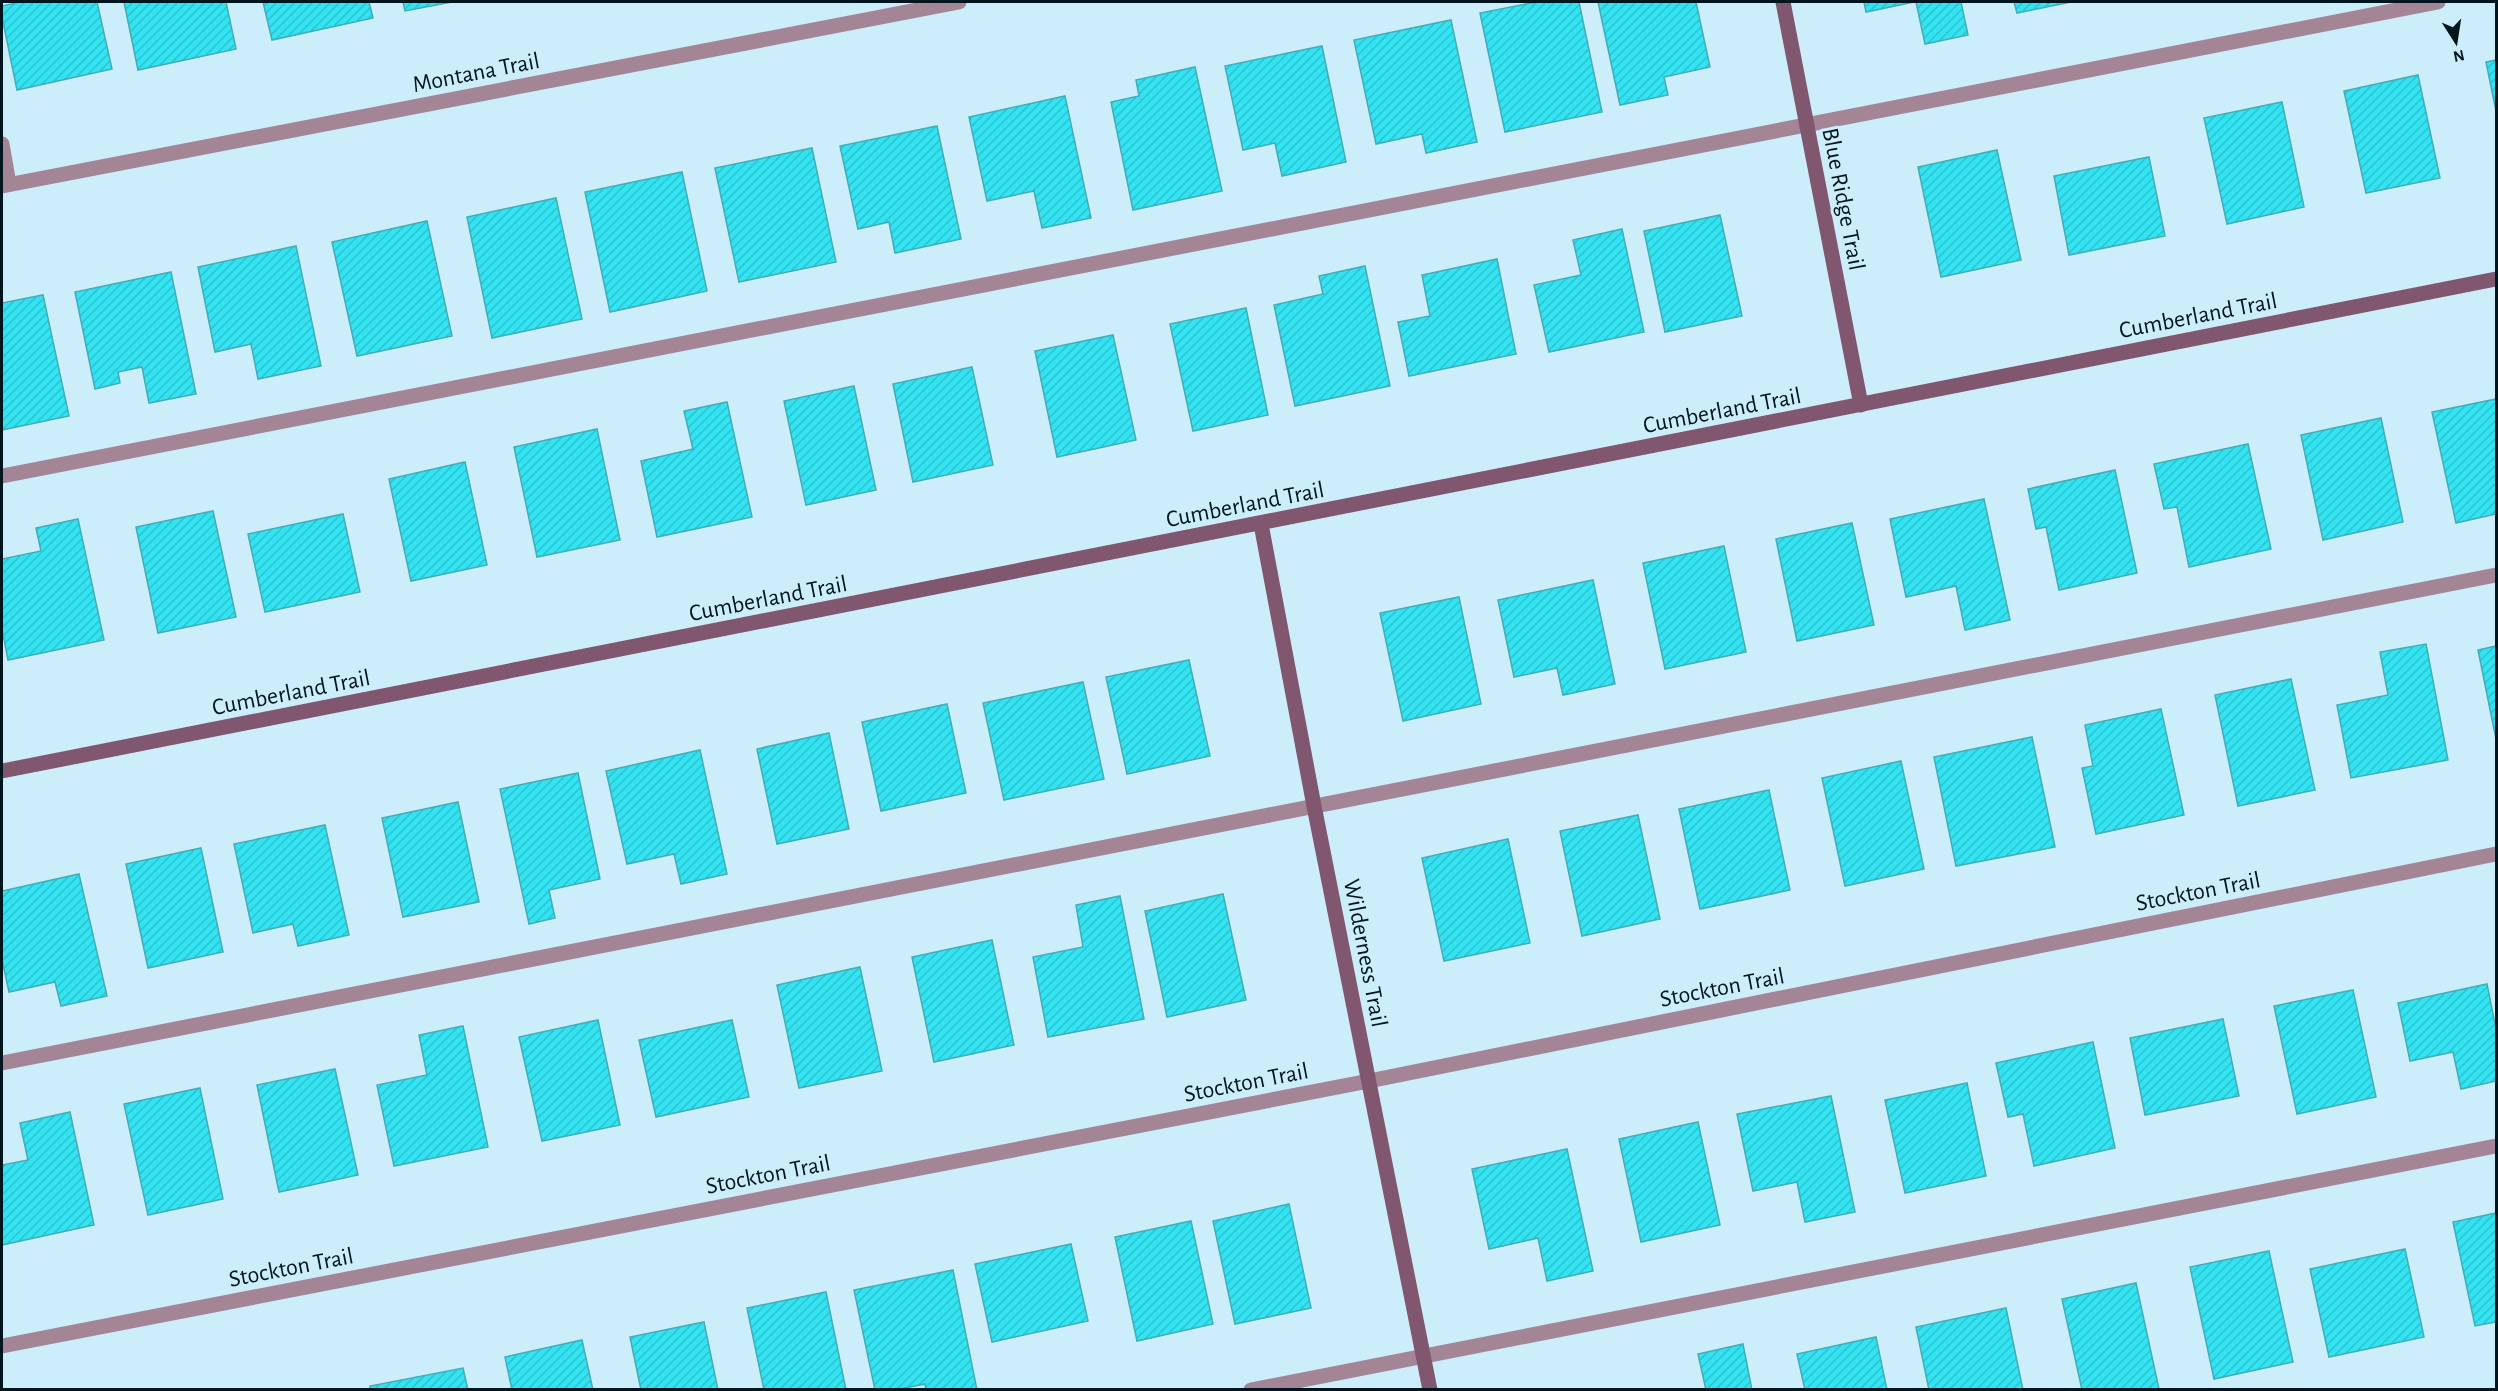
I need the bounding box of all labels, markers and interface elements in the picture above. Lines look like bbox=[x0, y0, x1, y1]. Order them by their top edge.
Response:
north arrow bbox=[2426, 12, 2486, 72]
text: N bbox=[2452, 47, 2466, 65]
street label: Montana Trail bbox=[411, 49, 542, 97]
street label: Blue Ridge Trail bbox=[1817, 126, 1869, 273]
street label: Cumberland Trail bbox=[2117, 289, 2279, 343]
street label: Cumberland Trail bbox=[1641, 384, 1803, 438]
street label: Cumberland Trail bbox=[1164, 478, 1326, 532]
street label: Cumberland Trail bbox=[687, 572, 849, 626]
street label: Cumberland Trail bbox=[210, 666, 372, 720]
street label: Stockton Trail bbox=[2134, 868, 2263, 916]
street label: Wilderness Trail bbox=[1339, 877, 1391, 1029]
street label: Stockton Trail bbox=[1658, 964, 1787, 1012]
street label: Stockton Trail bbox=[1182, 1059, 1311, 1107]
street label: Stockton Trail bbox=[704, 1151, 833, 1199]
street label: Stockton Trail bbox=[227, 1244, 356, 1292]

